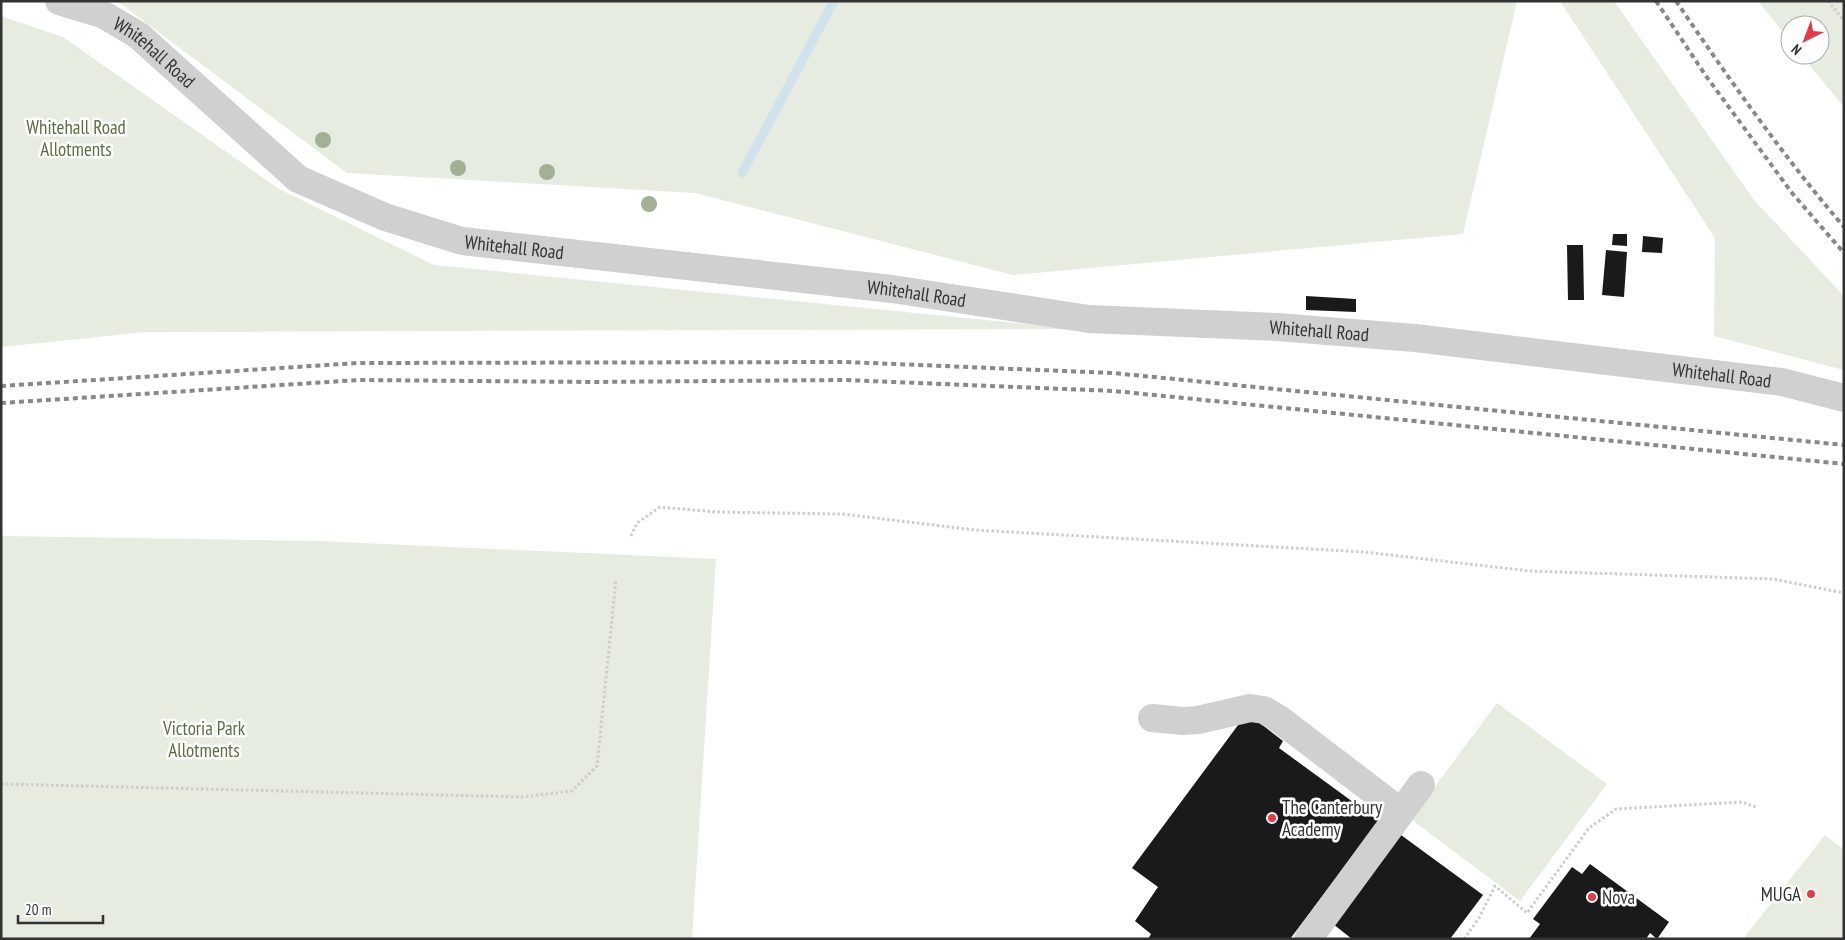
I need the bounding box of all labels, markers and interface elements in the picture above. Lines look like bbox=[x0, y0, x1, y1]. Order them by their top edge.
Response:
street label: Whitehall Road bbox=[109, 11, 200, 93]
north arrow bbox=[1780, 15, 1830, 65]
text: N bbox=[1787, 40, 1805, 59]
park label: Whitehall Road Allotments bbox=[26, 115, 126, 161]
street label: Whitehall Road bbox=[463, 229, 565, 264]
street label: Whitehall Road bbox=[866, 274, 968, 312]
street label: Whitehall Road bbox=[1269, 315, 1370, 346]
street label: Whitehall Road bbox=[1671, 357, 1773, 393]
park label: Victoria Park Allotments bbox=[162, 716, 246, 762]
place label: The Canterbury Academy bbox=[1282, 795, 1383, 841]
marker: The Canterbury Academy bbox=[1266, 812, 1278, 824]
place label: MUGA bbox=[1761, 882, 1801, 906]
place label: Nova bbox=[1602, 885, 1635, 909]
marker: MUGA bbox=[1805, 888, 1817, 900]
marker: Nova bbox=[1586, 891, 1598, 903]
scale bar bbox=[18, 892, 102, 924]
text: 20 m bbox=[25, 900, 51, 919]

